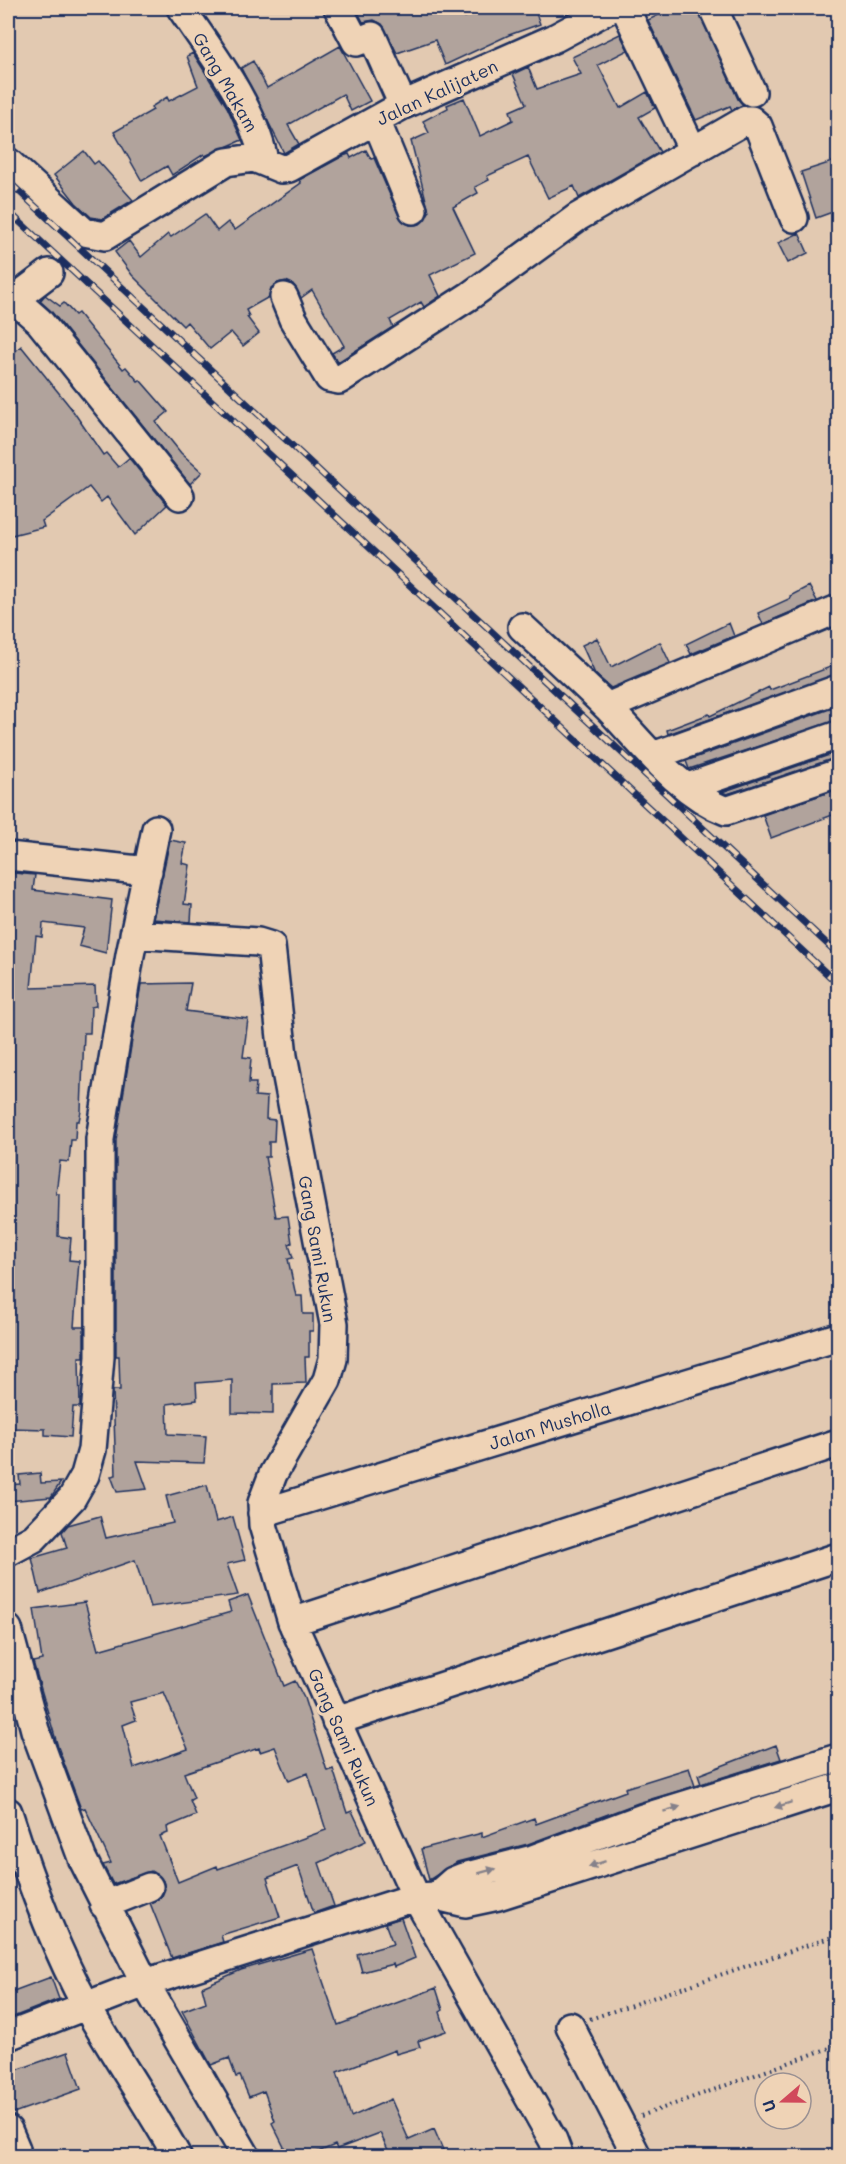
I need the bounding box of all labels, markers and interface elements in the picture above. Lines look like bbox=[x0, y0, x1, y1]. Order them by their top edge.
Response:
street label: Gang Makam bbox=[188, 28, 264, 136]
street label: Jalan Kalijaten bbox=[373, 53, 501, 131]
street label: Gang Sami Rukun bbox=[293, 1174, 343, 1324]
street label: Jalan Musholla bbox=[486, 1395, 614, 1455]
street label: Gang Sami Rukun bbox=[303, 1664, 385, 1810]
one-way arrow bbox=[774, 1800, 792, 1810]
one-way arrow bbox=[663, 1804, 681, 1813]
one-way arrow bbox=[588, 1860, 606, 1870]
one-way arrow bbox=[478, 1865, 496, 1875]
north arrow bbox=[753, 2071, 813, 2131]
text: U bbox=[757, 2097, 780, 2115]

